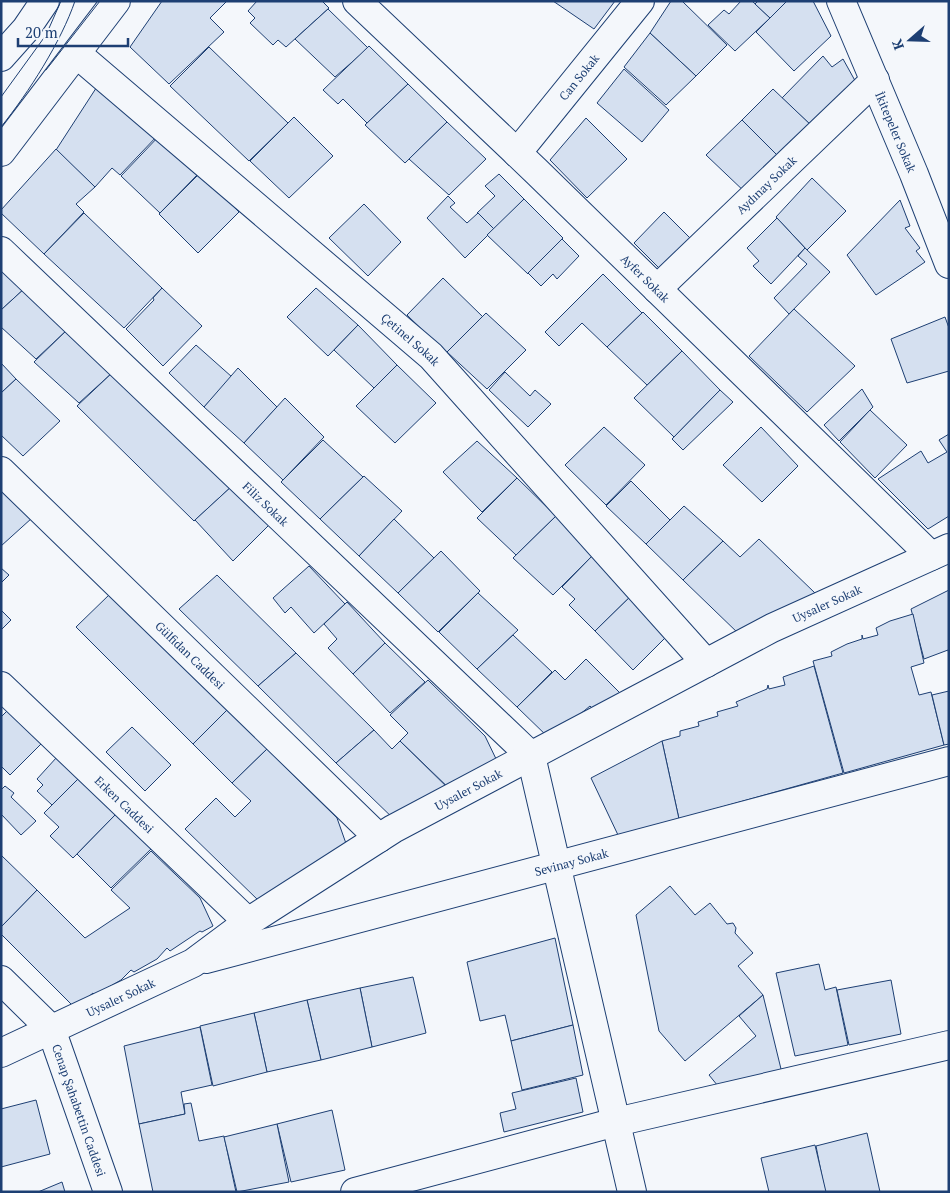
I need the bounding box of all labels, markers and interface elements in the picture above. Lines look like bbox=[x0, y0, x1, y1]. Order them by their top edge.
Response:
scale bar bbox=[18, 15, 128, 47]
north arrow bbox=[885, 15, 935, 65]
text: 20 m bbox=[25, 22, 58, 42]
text: K bbox=[887, 37, 908, 53]
street label: Can Sokak bbox=[555, 50, 602, 103]
street label: İkitepeler Sokak bbox=[873, 89, 920, 175]
street label: Aydınay Sokak bbox=[733, 152, 800, 217]
street label: Ayfer Sokak bbox=[618, 251, 674, 306]
street label: Çetinel Sokak bbox=[378, 310, 444, 369]
street label: Filiz Sokak bbox=[240, 478, 293, 529]
street label: Uysaler Sokak bbox=[790, 581, 864, 625]
street label: Gülfidan Caddesi bbox=[153, 618, 228, 692]
street label: Uysaler Sokak bbox=[432, 765, 505, 813]
street label: Erken Caddesi bbox=[92, 773, 157, 836]
street label: Sevinay Sokak bbox=[533, 844, 611, 879]
street label: Uysaler Sokak bbox=[84, 974, 158, 1020]
street label: Cenap Şahabettin Caddesi bbox=[49, 1042, 110, 1179]

